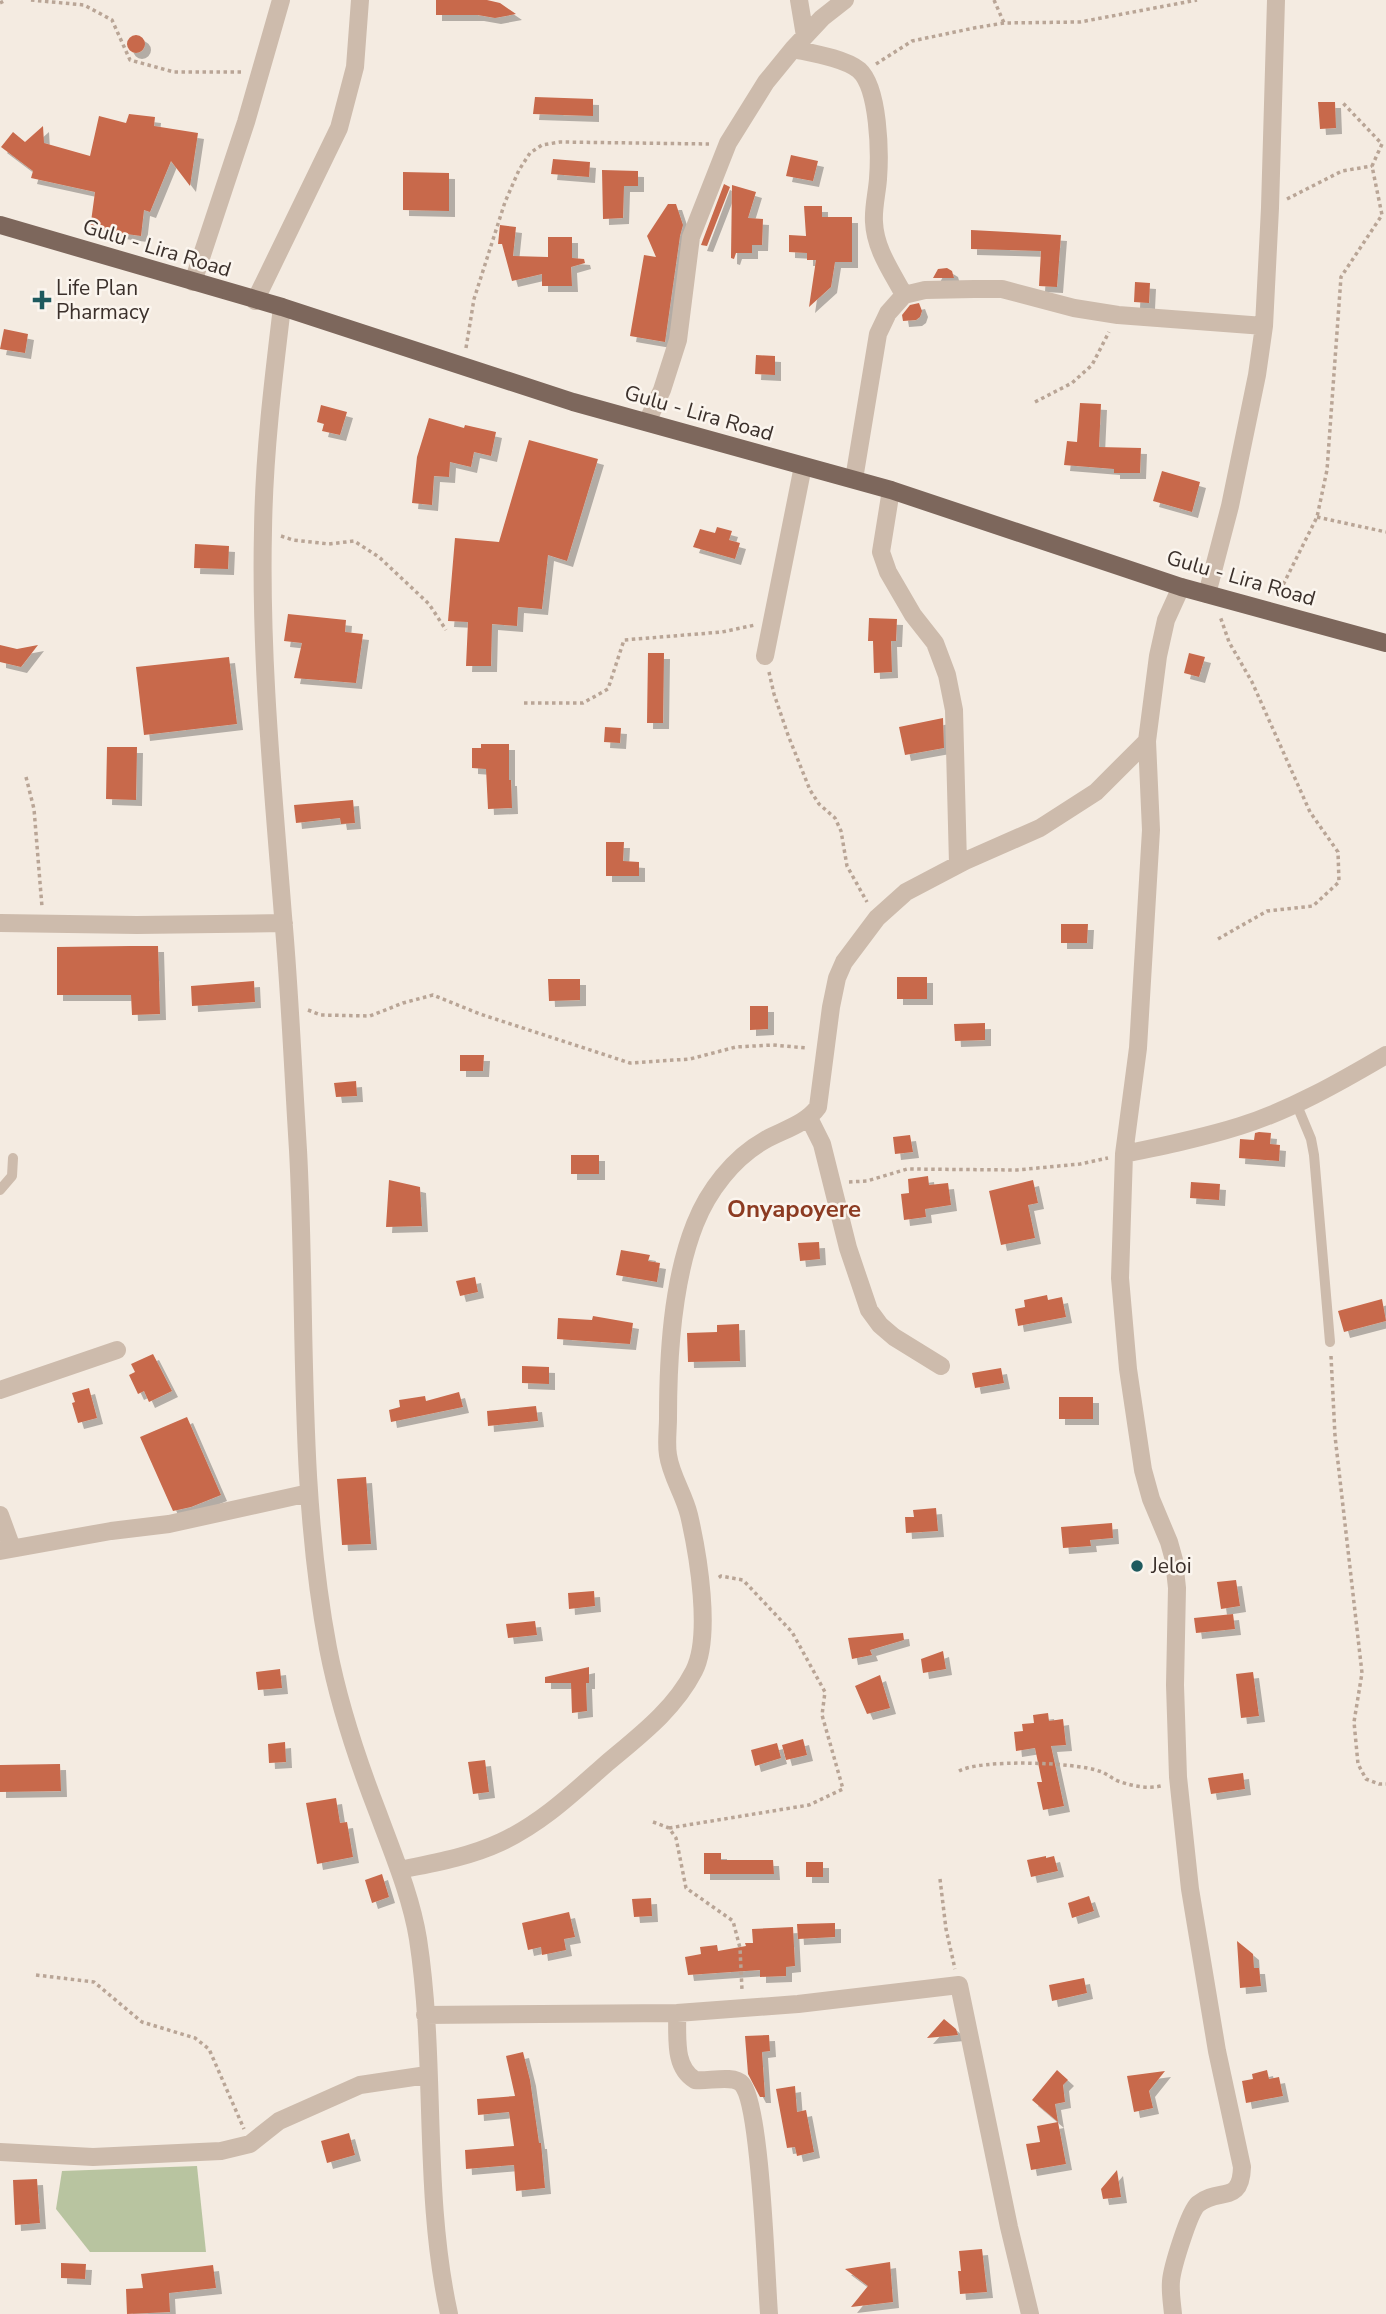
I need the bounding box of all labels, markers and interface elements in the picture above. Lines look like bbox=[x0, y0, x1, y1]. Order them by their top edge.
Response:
street label: Gulu - Lira Road bbox=[79, 212, 235, 284]
place label: Life Plan Pharmacy bbox=[56, 274, 150, 326]
marker: Life Plan Pharmacy bbox=[34, 292, 50, 308]
street label: Gulu - Lira Road bbox=[621, 378, 777, 448]
street label: Gulu - Lira Road bbox=[1163, 543, 1319, 613]
district label: Onyapoyere bbox=[727, 1193, 861, 1225]
place label: Jeloi bbox=[1150, 1552, 1192, 1580]
marker: Jeloi bbox=[1129, 1558, 1145, 1574]

